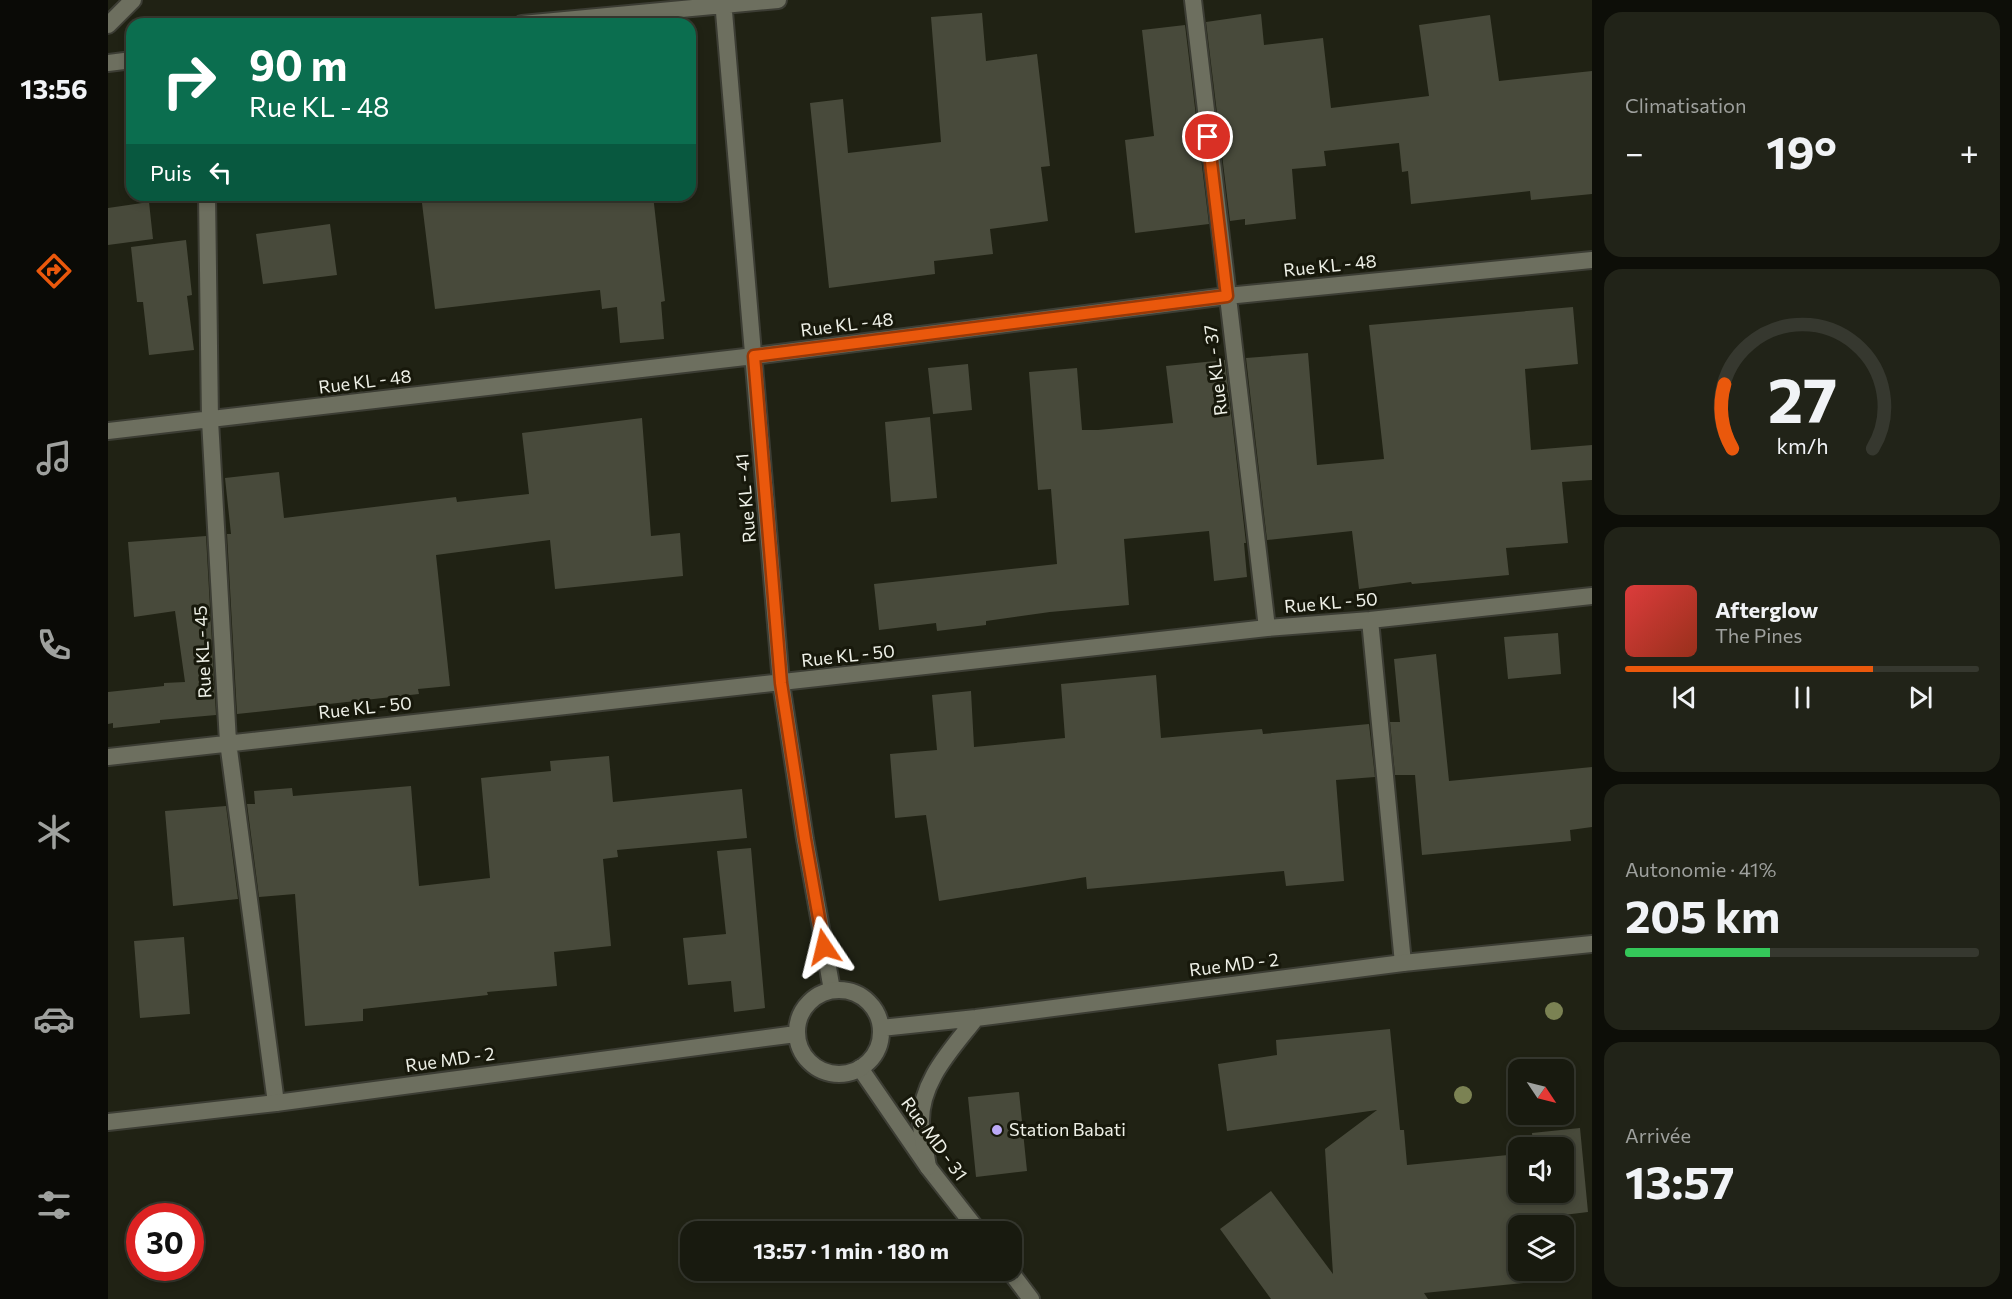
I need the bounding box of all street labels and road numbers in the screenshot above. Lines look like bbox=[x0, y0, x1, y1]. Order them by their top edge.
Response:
street label: Rue KL - 48 bbox=[1282, 249, 1378, 281]
street label: Rue KL - 48 bbox=[799, 307, 895, 341]
street label: Rue KL - 37 bbox=[1199, 323, 1232, 417]
street label: Rue KL - 48 bbox=[317, 364, 413, 398]
street label: Rue KL - 41 bbox=[730, 452, 760, 544]
street label: Rue KL - 50 bbox=[1283, 587, 1379, 617]
street label: Rue KL - 45 bbox=[189, 605, 215, 699]
street label: Rue KL - 50 bbox=[800, 639, 896, 671]
street label: Rue KL - 50 bbox=[317, 691, 413, 723]
street label: Rue MD - 2 bbox=[1188, 948, 1280, 980]
street label: Rue MD - 2 bbox=[404, 1042, 496, 1076]
street label: Rue MD - 31 bbox=[897, 1092, 972, 1184]

